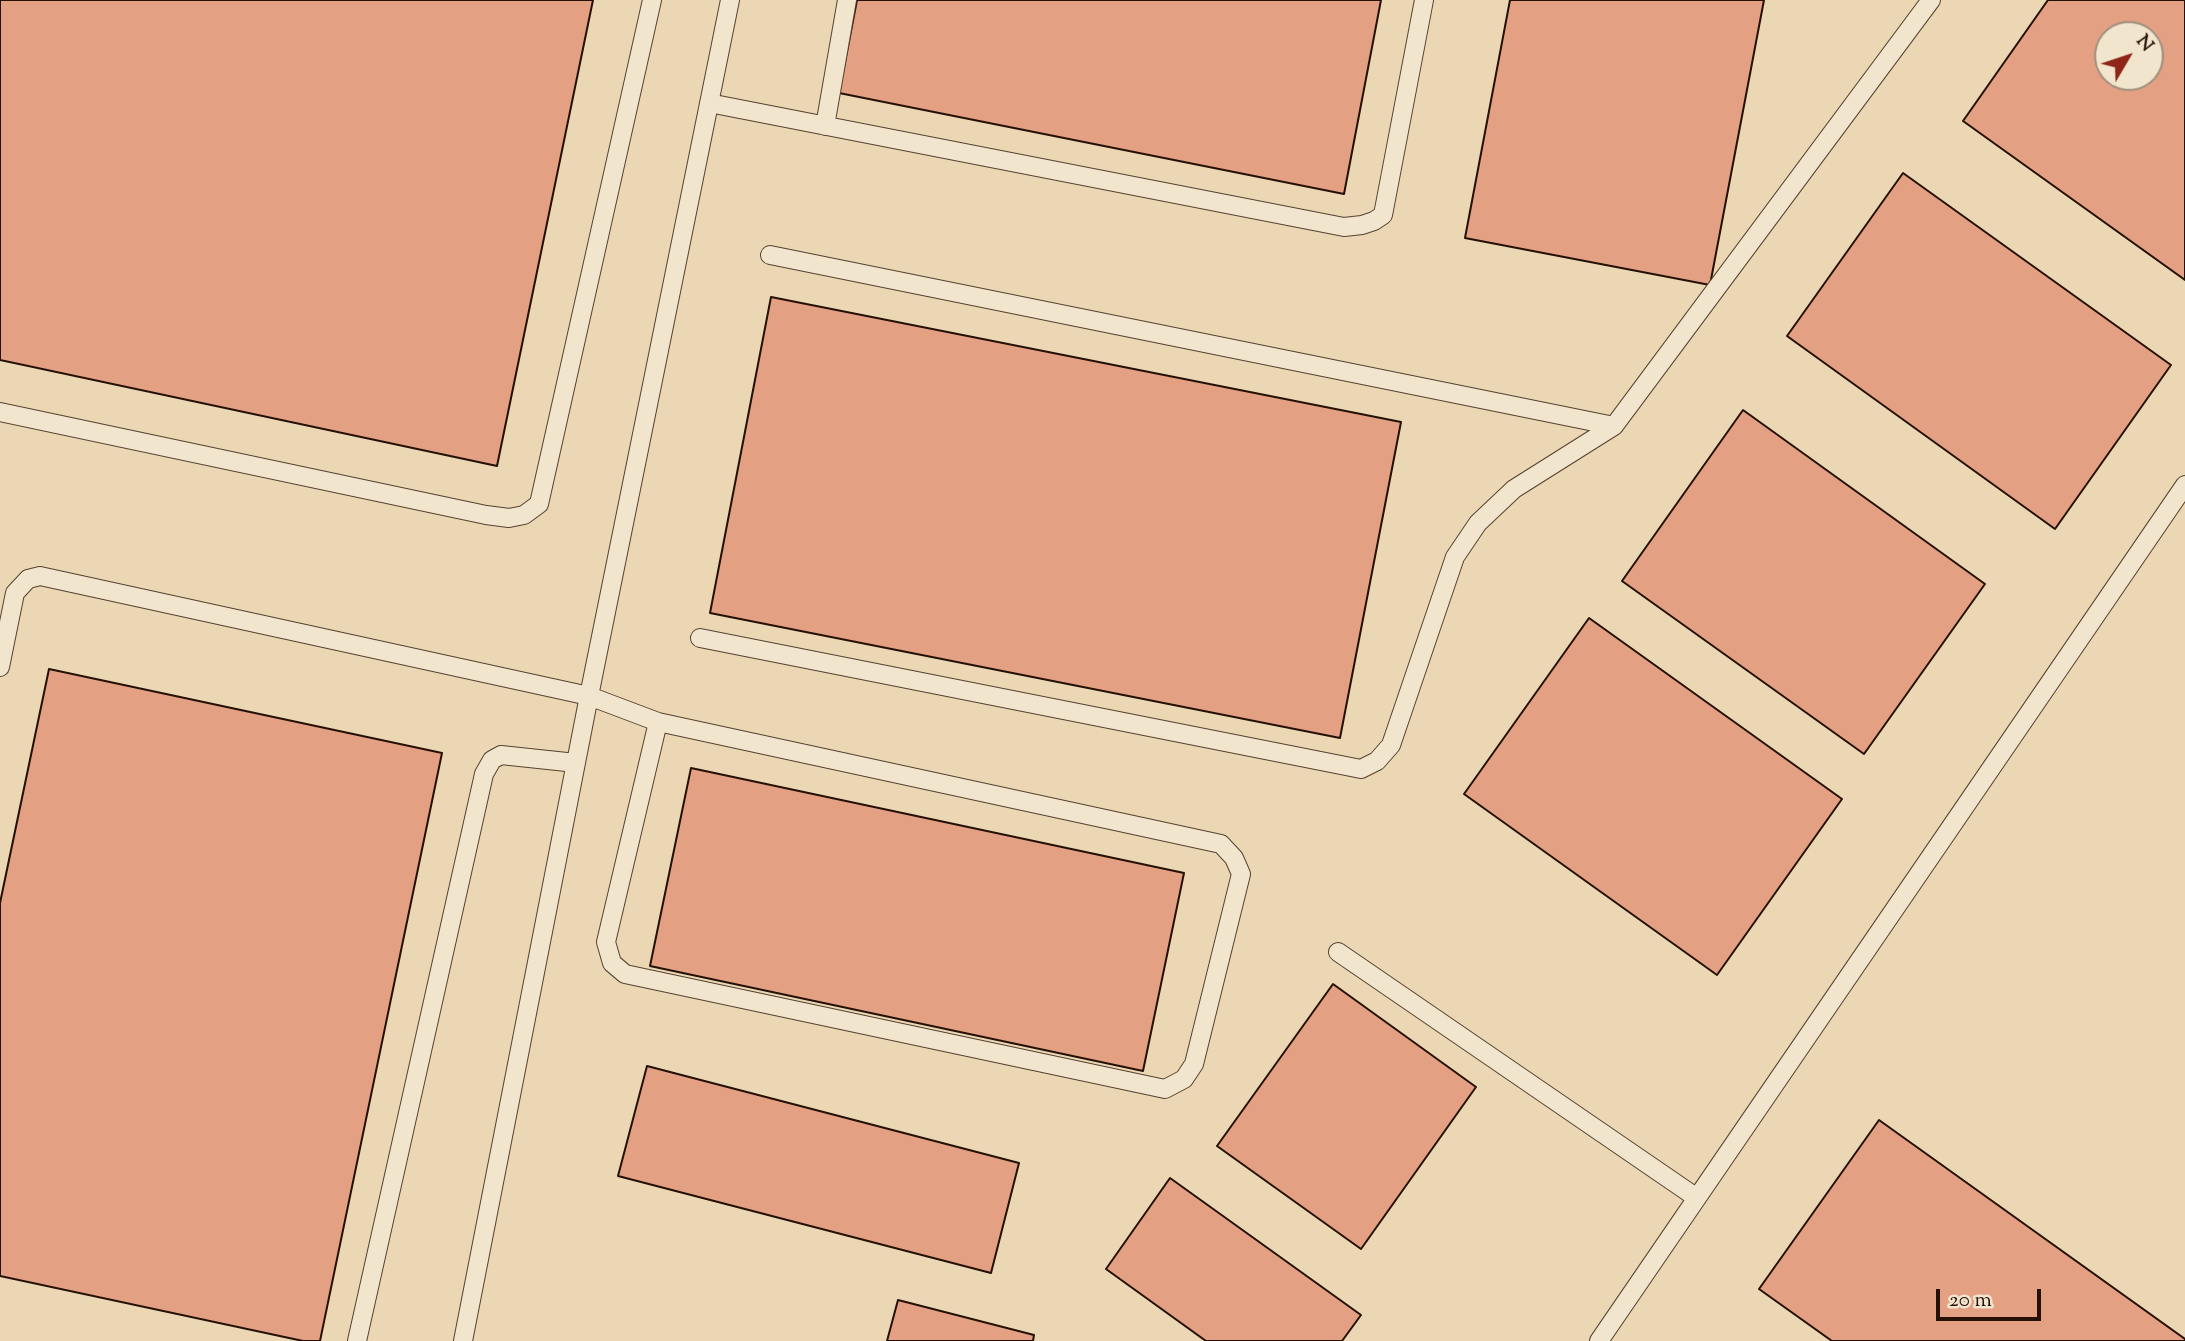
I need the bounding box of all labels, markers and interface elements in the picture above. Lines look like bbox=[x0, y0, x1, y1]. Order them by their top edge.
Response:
north arrow bbox=[2094, 21, 2164, 91]
text: N bbox=[2129, 29, 2159, 58]
scale bar bbox=[1940, 1274, 2045, 1318]
text: 20 m bbox=[1949, 1286, 1992, 1316]

